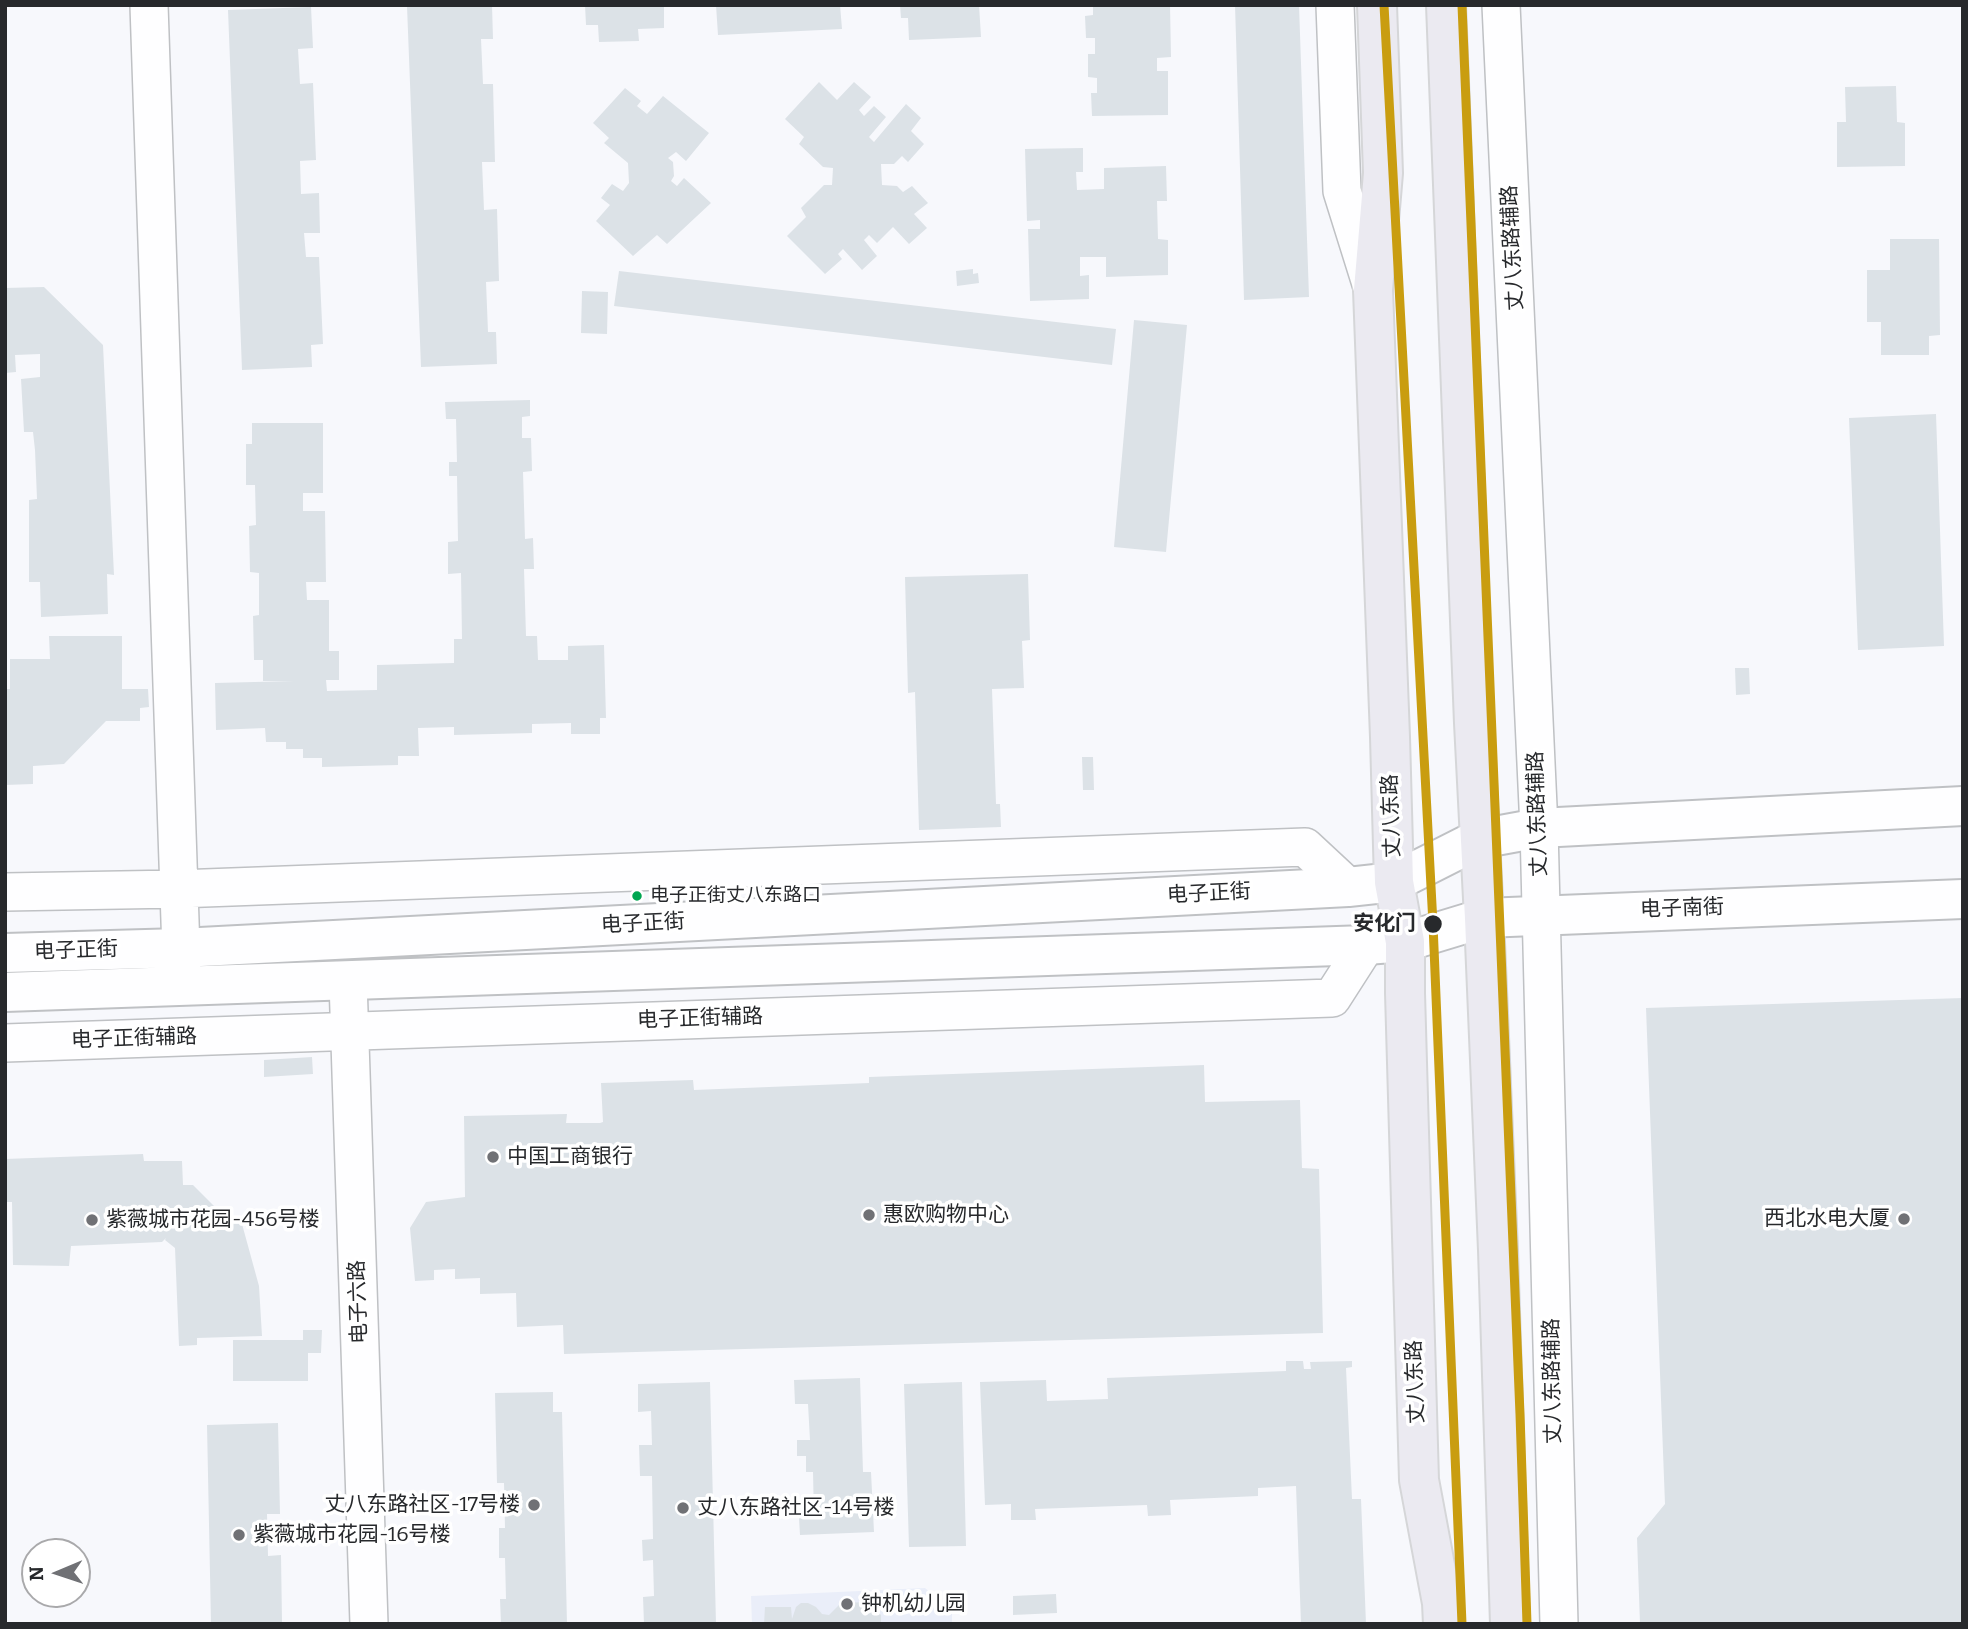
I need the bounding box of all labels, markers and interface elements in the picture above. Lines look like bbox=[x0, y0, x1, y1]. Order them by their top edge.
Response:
street label: 丈八东路辅路 bbox=[1497, 184, 1529, 312]
street label: 丈八东路辅路 bbox=[1523, 751, 1553, 877]
street label: 丈八东路 bbox=[1378, 774, 1406, 858]
street label: 电子正街 bbox=[1166, 879, 1252, 909]
place label: 电子正街丈八东路口 bbox=[650, 885, 821, 907]
marker: 电子正街丈八东路口 bbox=[630, 889, 644, 903]
street label: 电子南街 bbox=[1640, 895, 1724, 923]
street label: 电子正街 bbox=[600, 909, 686, 939]
place label: 安化门 bbox=[1353, 911, 1416, 937]
marker: 安化门 bbox=[1422, 913, 1444, 935]
street label: 电子正街 bbox=[34, 937, 118, 965]
street label: 电子正街辅路 bbox=[637, 1004, 763, 1034]
street label: 电子正街辅路 bbox=[71, 1024, 197, 1054]
place label: 中国工商银行 bbox=[507, 1144, 633, 1170]
marker: 中国工商银行 bbox=[485, 1149, 501, 1165]
place label: 惠欧购物中心 bbox=[883, 1202, 1009, 1228]
place label: 西北水电大厦 bbox=[1764, 1206, 1890, 1232]
place label: 紫薇城市花园-456号楼 bbox=[106, 1207, 319, 1233]
marker: 惠欧购物中心 bbox=[861, 1207, 877, 1223]
marker: 西北水电大厦 bbox=[1896, 1211, 1912, 1227]
marker: 紫薇城市花园-456号楼 bbox=[84, 1212, 100, 1228]
street label: 电子六路 bbox=[345, 1260, 373, 1344]
street label: 丈八东路辅路 bbox=[1539, 1318, 1567, 1444]
street label: 丈八东路 bbox=[1402, 1340, 1430, 1424]
place label: 丈八东路社区-17号楼 bbox=[324, 1492, 520, 1518]
place label: 丈八东路社区-14号楼 bbox=[697, 1495, 894, 1521]
marker: 丈八东路社区-17号楼 bbox=[526, 1497, 542, 1513]
marker: 丈八东路社区-14号楼 bbox=[675, 1500, 691, 1516]
place label: 紫薇城市花园-16号楼 bbox=[253, 1522, 451, 1548]
marker: 紫薇城市花园-16号楼 bbox=[231, 1527, 247, 1543]
north arrow bbox=[21, 1538, 91, 1608]
text: N bbox=[25, 1566, 48, 1581]
place label: 钟机幼儿园 bbox=[861, 1591, 966, 1617]
marker: 钟机幼儿园 bbox=[839, 1596, 855, 1612]

